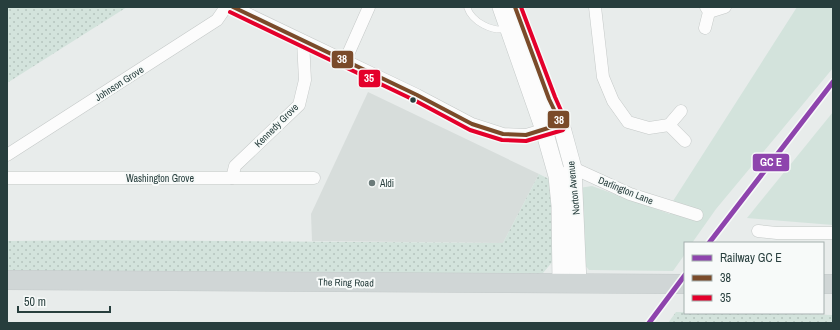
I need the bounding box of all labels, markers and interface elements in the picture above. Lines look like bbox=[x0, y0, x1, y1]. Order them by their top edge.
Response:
line badge: 38 bbox=[331, 50, 354, 69]
text: 38 bbox=[337, 52, 347, 66]
street label: Johnson Grove bbox=[92, 63, 146, 104]
line badge: 35 bbox=[358, 69, 381, 88]
text: 35 bbox=[364, 71, 374, 85]
unlabelled marker bbox=[408, 95, 418, 105]
street label: Kennedy Grove bbox=[252, 100, 301, 150]
line badge: 38 bbox=[547, 110, 570, 129]
text: 38 bbox=[554, 113, 564, 127]
line badge: GC E bbox=[752, 153, 790, 172]
text: GC E bbox=[760, 155, 782, 169]
street label: Norton Avenue bbox=[564, 160, 583, 216]
street label: Washington Grove bbox=[126, 172, 194, 185]
street label: Darlington Lane bbox=[596, 174, 656, 208]
place label: Aldi bbox=[379, 177, 394, 190]
marker: Aldi bbox=[367, 178, 377, 188]
legend bbox=[684, 242, 824, 314]
text: Railway GC E bbox=[720, 250, 782, 266]
text: 38 bbox=[720, 270, 731, 286]
street label: The Ring Road bbox=[318, 276, 374, 289]
scale bar bbox=[18, 288, 110, 314]
text: 35 bbox=[720, 290, 731, 306]
text: 50 m bbox=[24, 294, 46, 310]

